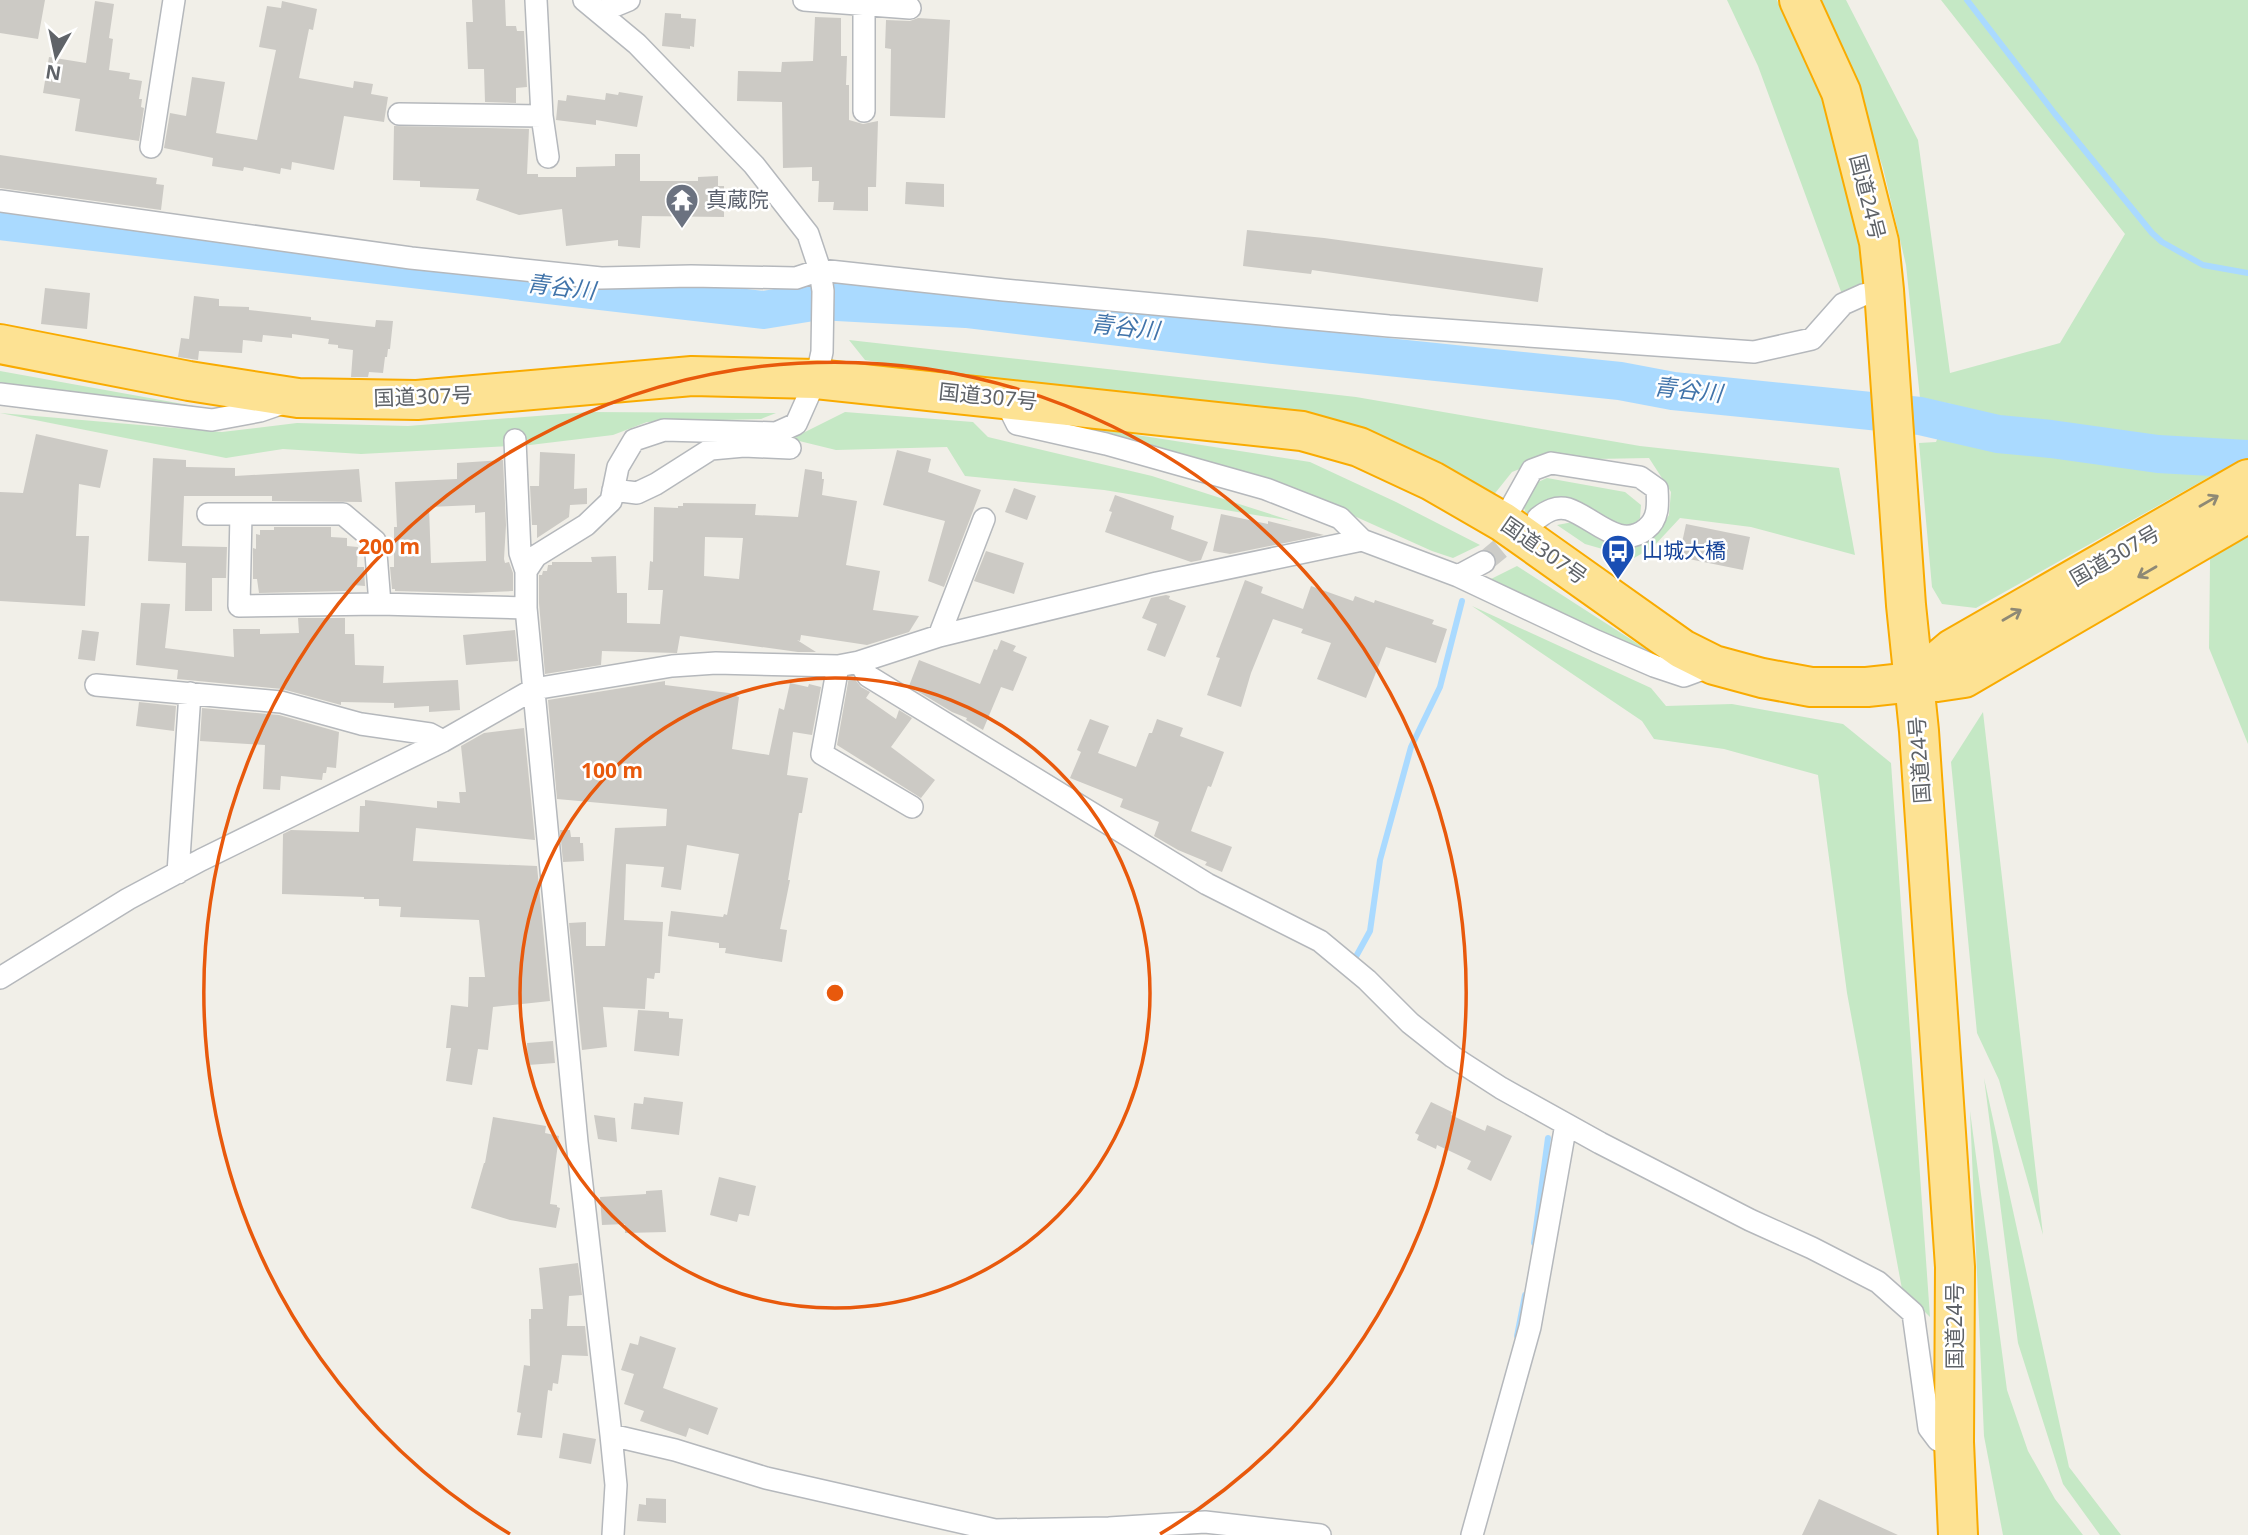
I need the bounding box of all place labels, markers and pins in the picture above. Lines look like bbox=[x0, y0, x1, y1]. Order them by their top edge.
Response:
temple icon: 真蔵院 bbox=[663, 181, 701, 230]
place label: 真蔵院 bbox=[706, 185, 769, 213]
bus stop icon: 山城大橋 bbox=[1599, 532, 1637, 581]
place label: 山城大橋 bbox=[1642, 536, 1726, 564]
centre of rings bbox=[823, 981, 847, 1005]

